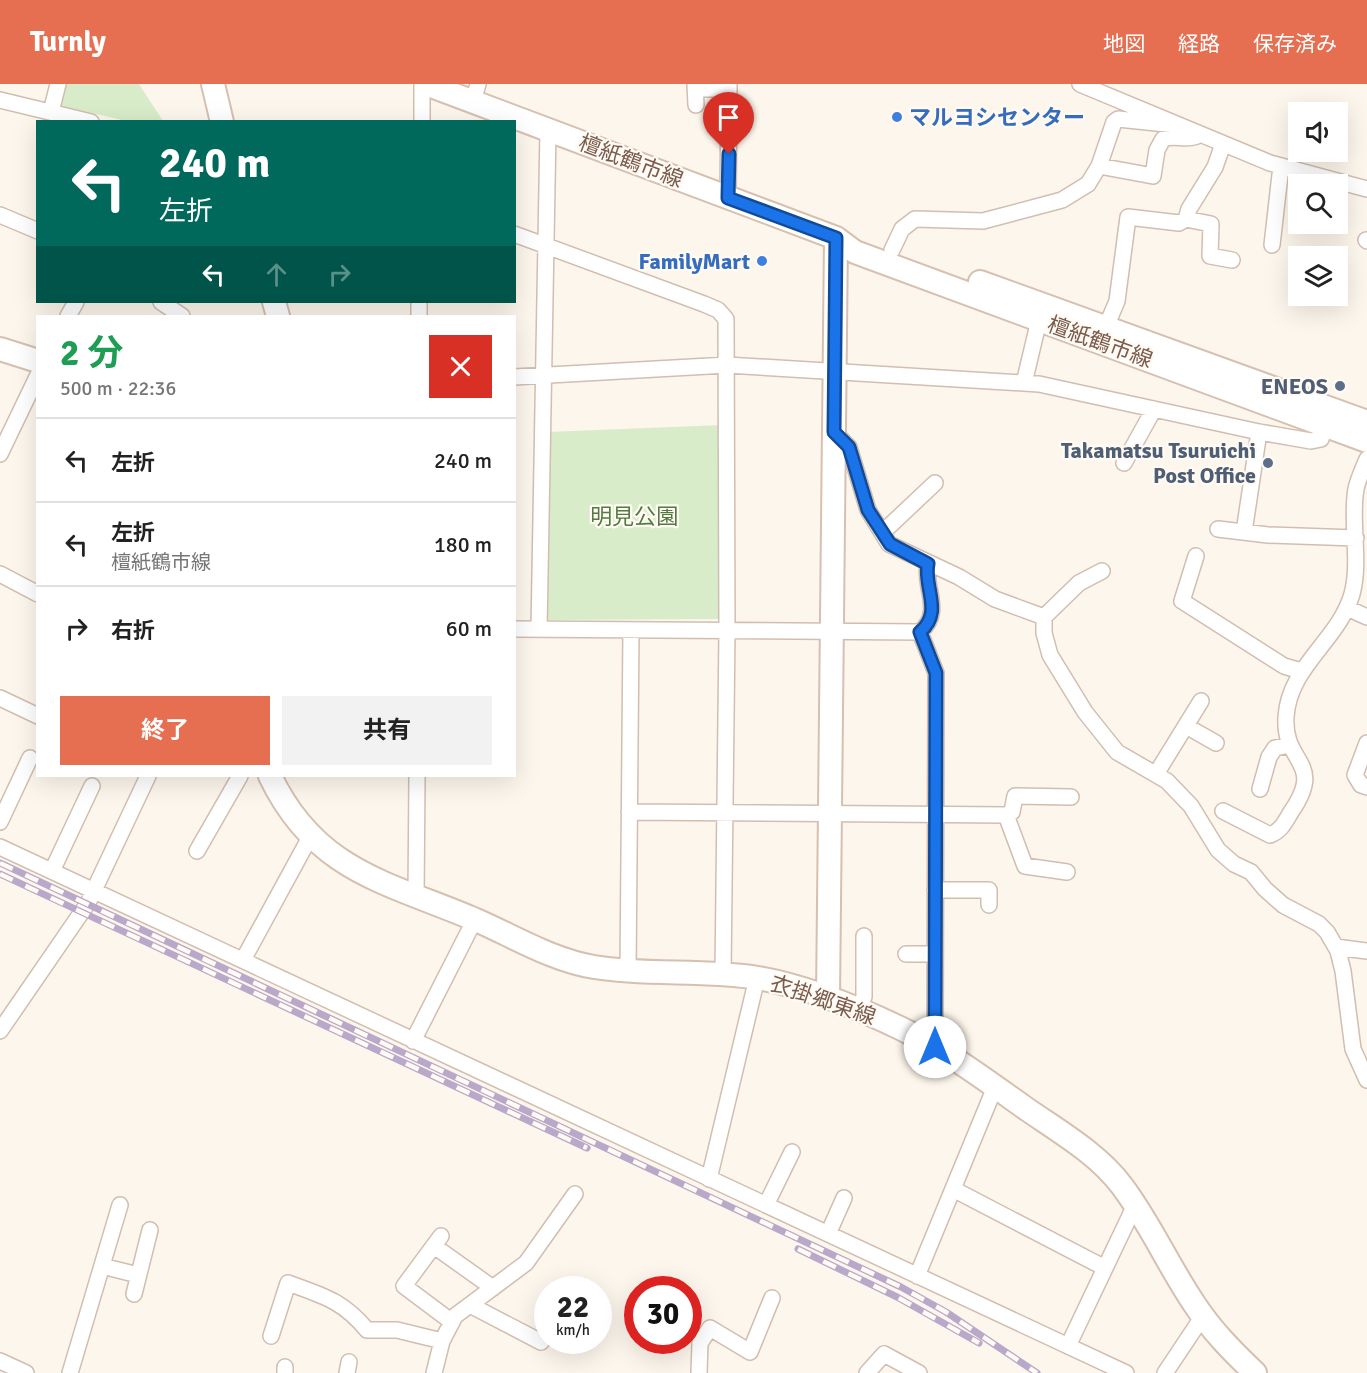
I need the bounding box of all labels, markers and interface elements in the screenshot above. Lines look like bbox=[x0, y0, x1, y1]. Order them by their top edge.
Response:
text: Turnly bbox=[30, 25, 106, 59]
text: 地図 bbox=[1103, 31, 1145, 57]
text: 経路 bbox=[1178, 31, 1220, 57]
text: 保存済み bbox=[1253, 31, 1337, 57]
pin bbox=[703, 92, 754, 154]
icon: arrive bbox=[712, 101, 745, 134]
map controls bbox=[1288, 102, 1348, 306]
button: sound bbox=[1288, 102, 1348, 162]
place label: マルヨシセンター bbox=[909, 104, 1085, 131]
marker: マルヨシセンター bbox=[890, 110, 904, 124]
street label: 檀紙鶴市線 bbox=[575, 129, 687, 193]
text: 240 m bbox=[159, 138, 270, 189]
icon: left bbox=[60, 144, 138, 222]
button: search bbox=[1288, 174, 1348, 234]
text: 左折 bbox=[159, 195, 213, 228]
button: layers bbox=[1288, 246, 1348, 306]
place label: FamilyMart bbox=[638, 248, 750, 275]
marker: FamilyMart bbox=[755, 254, 769, 268]
icon: left bbox=[197, 258, 230, 291]
icon: ahead bbox=[260, 258, 293, 291]
icon: right bbox=[323, 258, 356, 291]
street label: 檀紙鶴市線 bbox=[1044, 311, 1156, 373]
text: 2 分 bbox=[60, 331, 123, 376]
button: close bbox=[429, 335, 492, 398]
place label: ENEOS bbox=[1261, 373, 1328, 400]
text: 500 m · 22:36 bbox=[60, 376, 176, 401]
marker: ENEOS bbox=[1333, 379, 1347, 393]
place label: Takamatsu Tsuruichi Post Office bbox=[1061, 437, 1256, 489]
icon: left bbox=[60, 444, 93, 477]
text: 240 m bbox=[434, 447, 492, 474]
text: 左折 bbox=[111, 449, 155, 476]
marker: Takamatsu Tsuruichi Post Office bbox=[1261, 456, 1275, 470]
park label: 明見公園 bbox=[590, 503, 678, 530]
text: 左折 bbox=[111, 519, 155, 546]
icon: left bbox=[60, 528, 93, 561]
text: 180 m bbox=[434, 531, 492, 558]
text: 檀紙鶴市線 bbox=[111, 550, 211, 575]
icon: right bbox=[60, 612, 93, 645]
text: 60 m bbox=[446, 615, 492, 642]
text: 右折 bbox=[111, 617, 155, 644]
button: 終了 bbox=[60, 696, 270, 765]
button: 共有 bbox=[282, 696, 492, 765]
street label: 衣掛郷東線 bbox=[767, 969, 879, 1031]
position arrow bbox=[903, 1015, 967, 1079]
speed limit sign: 30 bbox=[624, 1276, 702, 1354]
text: 22 bbox=[557, 1289, 589, 1326]
text: km/h bbox=[556, 1321, 590, 1339]

